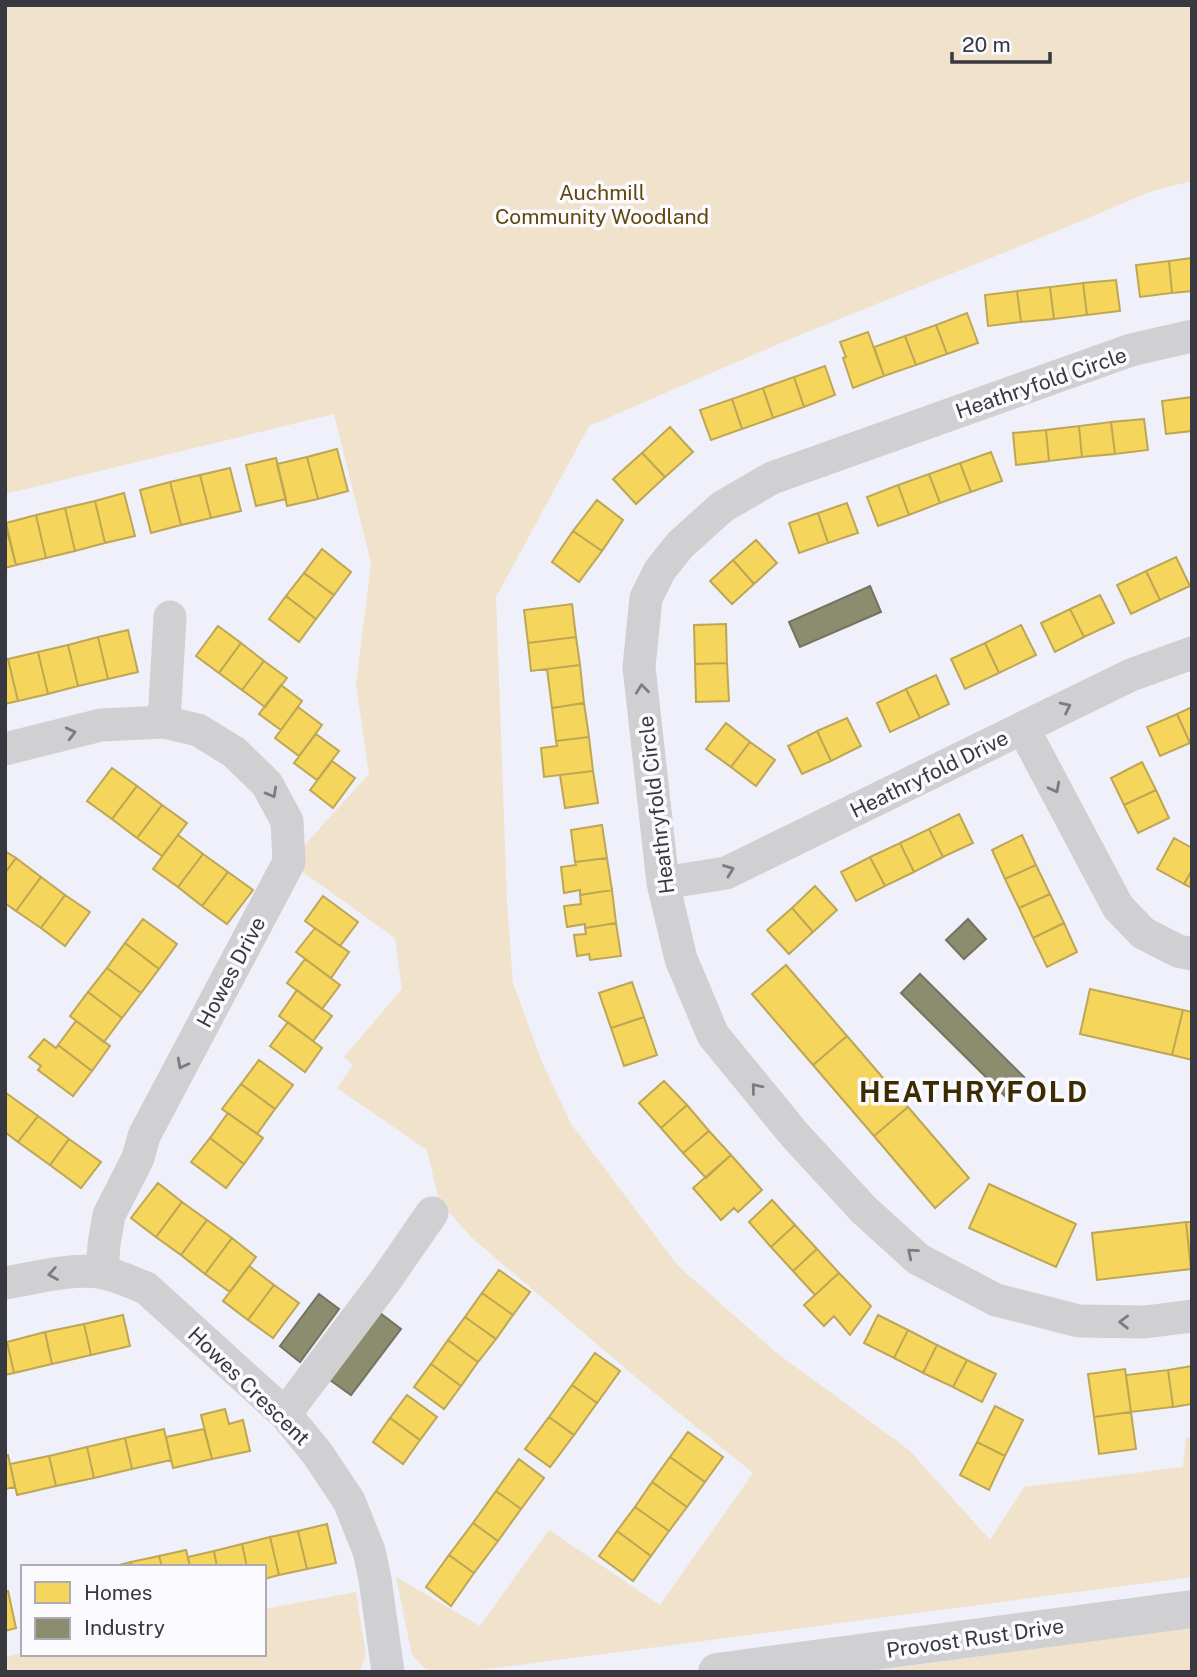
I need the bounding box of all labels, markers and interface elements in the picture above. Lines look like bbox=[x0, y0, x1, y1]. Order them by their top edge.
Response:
scale bar bbox=[952, 21, 1050, 65]
text: 20 m bbox=[962, 32, 1011, 57]
park label: Auchmill Community Woodland bbox=[495, 180, 709, 229]
street label: Heathryfold Circle bbox=[952, 342, 1130, 424]
one-way arrow bbox=[634, 683, 649, 695]
one-way arrow bbox=[1059, 701, 1071, 715]
street label: Heathryfold Circle bbox=[633, 714, 679, 896]
street label: Heathryfold Drive bbox=[846, 725, 1012, 823]
one-way arrow bbox=[65, 726, 77, 741]
one-way arrow bbox=[1047, 781, 1061, 794]
one-way arrow bbox=[264, 786, 277, 799]
one-way arrow bbox=[723, 864, 735, 878]
street label: Howes Drive bbox=[191, 912, 271, 1032]
one-way arrow bbox=[177, 1057, 191, 1069]
district label: HEATHRYFOLD bbox=[859, 1075, 1089, 1108]
one-way arrow bbox=[752, 1083, 764, 1096]
one-way arrow bbox=[907, 1249, 920, 1261]
one-way arrow bbox=[48, 1266, 60, 1281]
one-way arrow bbox=[1118, 1314, 1129, 1330]
street label: Howes Crescent bbox=[183, 1322, 315, 1450]
legend bbox=[21, 1565, 266, 1656]
text: Homes bbox=[84, 1580, 152, 1605]
street label: Provost Rust Drive bbox=[885, 1613, 1065, 1663]
text: Industry bbox=[84, 1615, 165, 1640]

